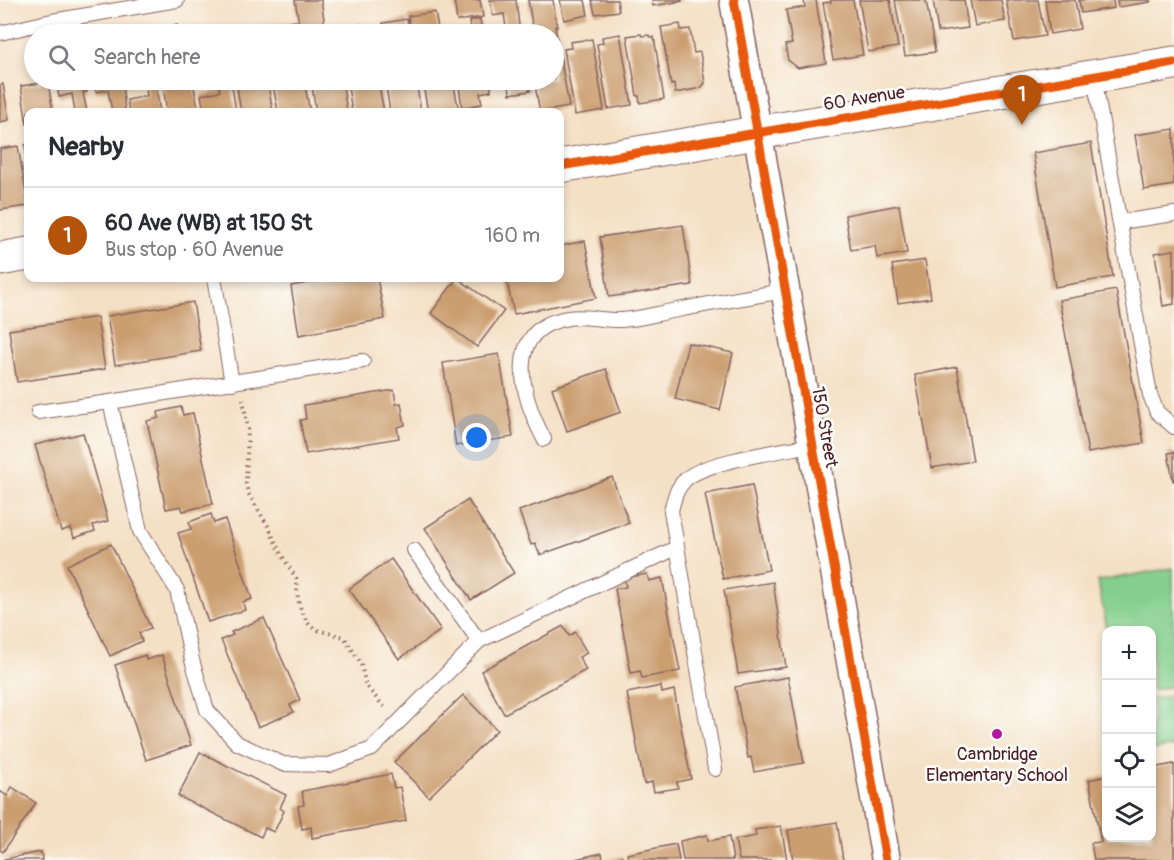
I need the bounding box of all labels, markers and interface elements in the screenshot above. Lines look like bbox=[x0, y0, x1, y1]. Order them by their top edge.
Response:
search box bbox=[24, 24, 564, 90]
icon: search bbox=[45, 41, 78, 74]
text: Search here bbox=[93, 43, 200, 71]
pin: 1 bbox=[1002, 76, 1042, 125]
street label: 60 Avenue bbox=[822, 81, 906, 116]
text: Nearby bbox=[48, 131, 124, 163]
text: 60 Ave (WB) at 150 St bbox=[105, 209, 312, 237]
text: 1 bbox=[64, 223, 71, 248]
text: 160 m bbox=[485, 223, 540, 248]
text: Bus stop · 60 Avenue bbox=[105, 237, 283, 262]
street label: 150 Street bbox=[806, 385, 843, 470]
your location bbox=[462, 423, 491, 452]
map controls bbox=[1102, 626, 1156, 842]
button: + bbox=[1102, 626, 1156, 680]
button: − bbox=[1102, 680, 1156, 734]
marker: Cambridge Elementary School bbox=[990, 727, 1004, 741]
button: locate bbox=[1102, 734, 1156, 788]
place label: Cambridge Elementary School bbox=[926, 743, 1068, 787]
button: layers bbox=[1102, 788, 1156, 842]

